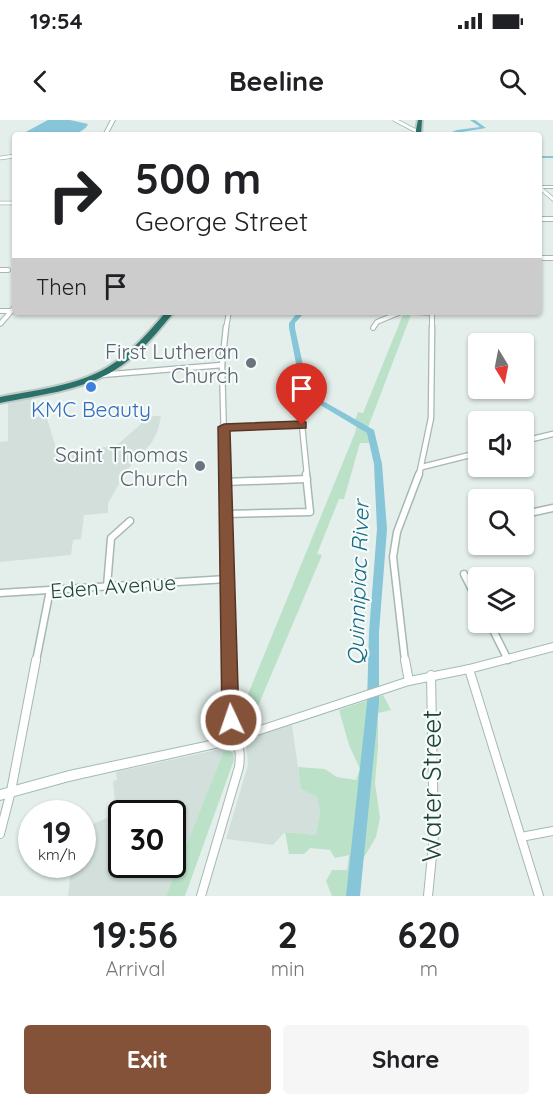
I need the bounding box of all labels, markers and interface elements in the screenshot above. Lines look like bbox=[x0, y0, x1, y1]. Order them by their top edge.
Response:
text: 19:54 bbox=[30, 7, 83, 35]
text: Beeline bbox=[229, 64, 324, 98]
icon: back bbox=[24, 65, 57, 98]
icon: search bbox=[496, 65, 529, 98]
text: 500 m bbox=[135, 152, 261, 205]
icon: right bbox=[36, 156, 114, 234]
text: George Street bbox=[135, 204, 308, 238]
icon: arrive bbox=[99, 270, 132, 303]
text: Then bbox=[36, 273, 87, 301]
north arrow bbox=[468, 333, 534, 399]
map controls bbox=[468, 333, 534, 633]
place label: First Lutheran Church bbox=[105, 338, 239, 388]
marker: First Lutheran Church bbox=[244, 356, 258, 370]
pin bbox=[276, 363, 327, 425]
icon: arrive bbox=[285, 372, 318, 405]
marker: KMC Beauty bbox=[84, 380, 98, 394]
place label: KMC Beauty bbox=[31, 396, 151, 422]
button: sound bbox=[468, 411, 534, 477]
place label: Saint Thomas Church bbox=[55, 441, 188, 491]
marker: Saint Thomas Church bbox=[193, 459, 207, 473]
button: search bbox=[468, 489, 534, 555]
water label: Quinnipiac River bbox=[341, 498, 375, 666]
button: layers bbox=[468, 567, 534, 633]
street label: Eden Avenue bbox=[49, 569, 177, 603]
position arrow bbox=[199, 688, 263, 752]
street label: Water Street bbox=[415, 710, 448, 862]
speed limit sign: 30 bbox=[108, 800, 186, 878]
text: 19 bbox=[43, 813, 71, 851]
text: km/h bbox=[38, 845, 76, 864]
text: 19:56 bbox=[93, 912, 178, 957]
text: 2 bbox=[277, 912, 298, 957]
text: 620 bbox=[398, 912, 460, 957]
text: Arrival bbox=[105, 956, 165, 981]
text: min bbox=[271, 956, 305, 981]
text: m bbox=[420, 956, 438, 981]
button: Exit bbox=[24, 1025, 271, 1094]
button: Share bbox=[283, 1025, 529, 1094]

